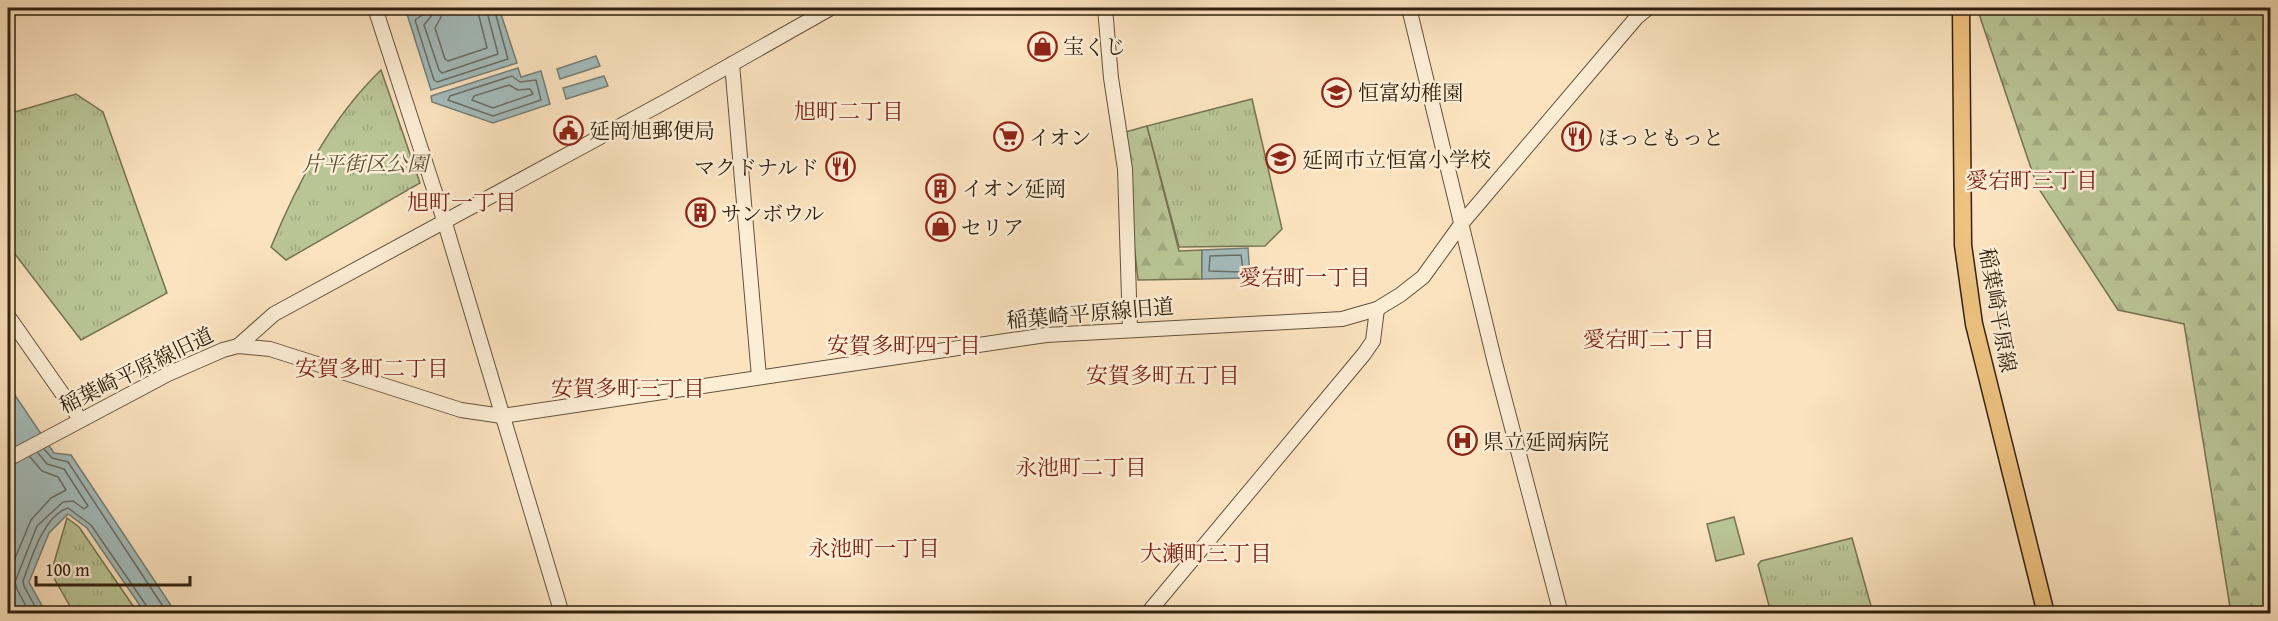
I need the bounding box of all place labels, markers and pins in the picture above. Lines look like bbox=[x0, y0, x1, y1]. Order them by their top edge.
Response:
shop icon: 宝くじ bbox=[1026, 30, 1058, 62]
place label: 宝くじ bbox=[1063, 31, 1126, 62]
school or university icon: 恒富幼稚園 bbox=[1321, 76, 1353, 108]
place label: 恒富幼稚園 bbox=[1358, 77, 1463, 108]
public building icon: 延岡旭郵便局 bbox=[552, 114, 584, 146]
place label: 延岡旭郵便局 bbox=[589, 115, 715, 146]
supermarket icon: イオン bbox=[992, 121, 1024, 153]
restaurant icon: ほっともっと bbox=[1561, 121, 1593, 153]
place label: イオン bbox=[1029, 122, 1091, 153]
place label: ほっともっと bbox=[1598, 122, 1724, 153]
school or university icon: 延岡市立恒富小学校 bbox=[1265, 143, 1297, 175]
place label: 延岡市立恒富小学校 bbox=[1302, 144, 1491, 175]
restaurant icon: マクドナルド bbox=[824, 151, 856, 183]
place label: マクドナルド bbox=[694, 152, 819, 183]
building icon: イオン延岡 bbox=[925, 172, 957, 204]
place label: イオン延岡 bbox=[962, 173, 1066, 204]
building icon: サンボウル bbox=[684, 197, 716, 229]
place label: サンボウル bbox=[721, 198, 824, 229]
shop icon: セリア bbox=[924, 211, 956, 243]
place label: セリア bbox=[961, 212, 1024, 243]
hospital icon: 県立延岡病院 bbox=[1446, 425, 1478, 457]
place label: 県立延岡病院 bbox=[1483, 426, 1609, 457]

